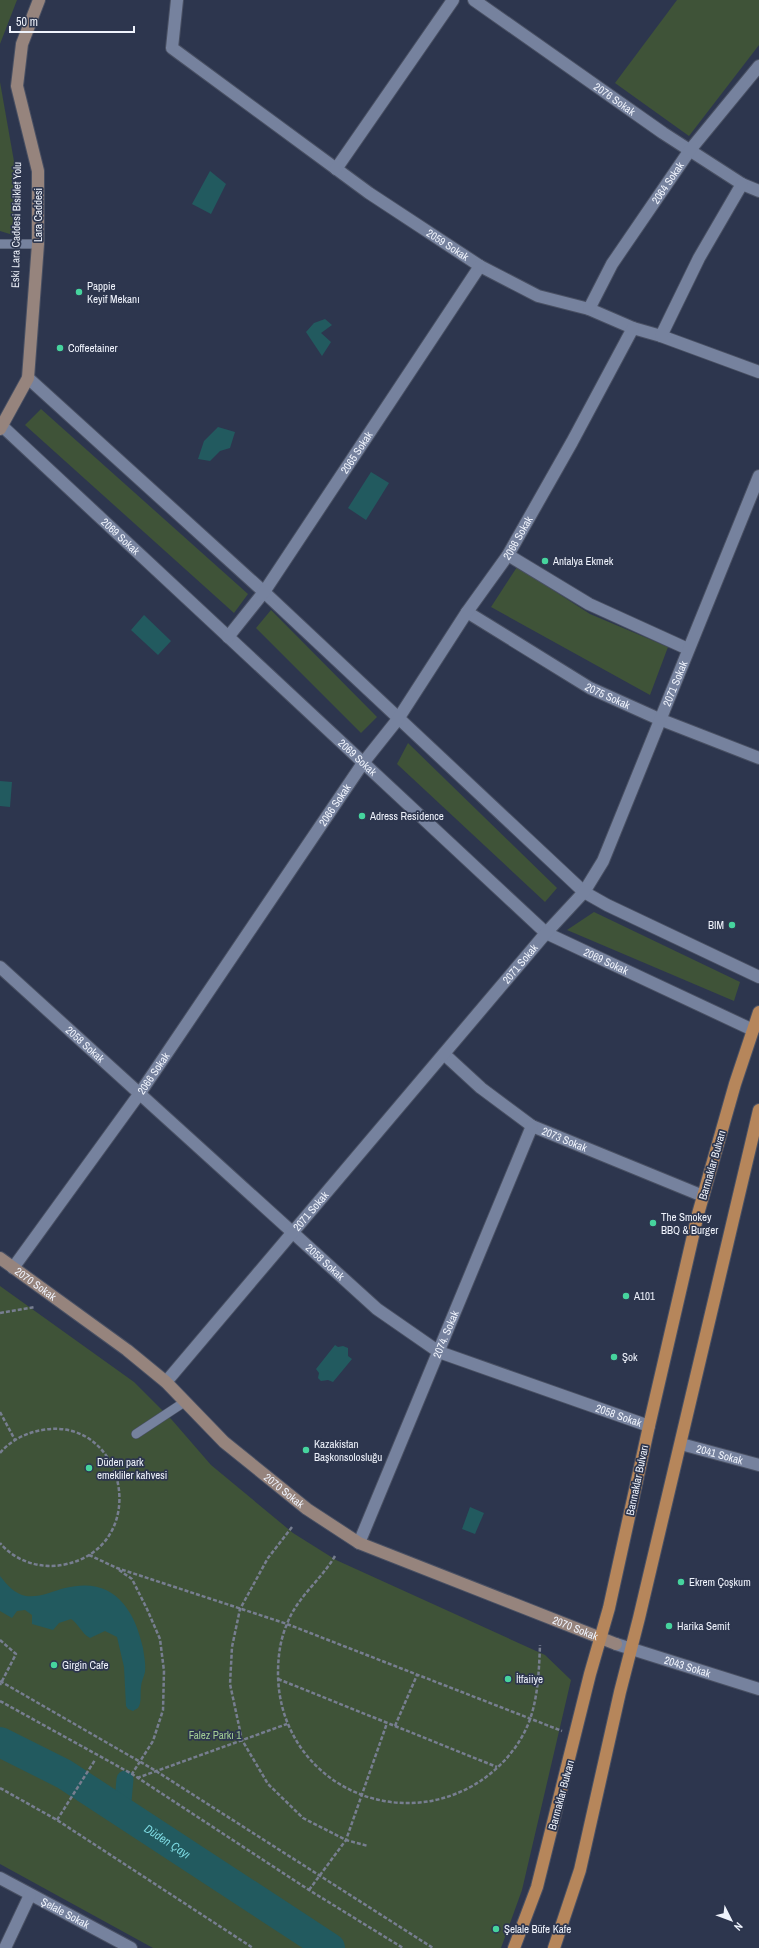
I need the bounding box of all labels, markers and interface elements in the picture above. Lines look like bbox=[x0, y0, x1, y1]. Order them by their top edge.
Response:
scale bar bbox=[10, 8, 134, 34]
text: 50 m bbox=[16, 14, 38, 30]
street label: 2076 Sokak bbox=[591, 80, 639, 119]
street label: 2064 Sokak bbox=[648, 159, 687, 206]
street label: Eski Lara Caddesi Bisiklet Yolu bbox=[8, 162, 24, 288]
street label: Lara Caddesi bbox=[31, 188, 45, 242]
street label: 2059 Sokak bbox=[424, 226, 472, 264]
place label: Pappie Keyif Mekanı bbox=[87, 279, 140, 306]
marker: Pappie Keyif Mekanı bbox=[74, 287, 84, 297]
place label: Coffeetainer bbox=[68, 341, 118, 355]
marker: Coffeetainer bbox=[55, 343, 65, 353]
street label: 2065 Sokak bbox=[337, 428, 376, 476]
street label: 2066 Sokak bbox=[500, 513, 536, 562]
street label: 2069 Sokak bbox=[98, 515, 143, 558]
place label: Antalya Ekmek bbox=[552, 554, 614, 568]
marker: Antalya Ekmek bbox=[540, 556, 550, 566]
street label: 2071 Sokak bbox=[659, 658, 691, 708]
street label: 2075 Sokak bbox=[583, 680, 633, 712]
street label: 2069 Sokak bbox=[335, 736, 380, 779]
street label: 2066 Sokak bbox=[316, 781, 354, 829]
place label: Adress Residence bbox=[369, 809, 444, 823]
marker: Adress Residence bbox=[357, 811, 367, 821]
place label: BIM bbox=[708, 918, 724, 932]
marker: BIM bbox=[727, 920, 737, 930]
street label: 2071 Sokak bbox=[499, 941, 541, 986]
street label: 2069 Sokak bbox=[582, 945, 631, 978]
street label: 2058 Sokak bbox=[63, 1023, 108, 1066]
street label: 2066 Sokak bbox=[134, 1049, 173, 1097]
street label: 2073 Sokak bbox=[540, 1124, 590, 1155]
street label: Barınaklar Bulvarı bbox=[695, 1129, 729, 1201]
street label: 2071 Sokak bbox=[290, 1188, 332, 1234]
place label: The Smokey BBQ & Burger bbox=[661, 1210, 718, 1237]
marker: The Smokey BBQ & Burger bbox=[648, 1218, 658, 1228]
street label: 2058 Sokak bbox=[303, 1241, 348, 1284]
street label: 2070 Sokak bbox=[12, 1264, 59, 1304]
place label: A101 bbox=[633, 1289, 655, 1303]
marker: A101 bbox=[621, 1291, 631, 1301]
street label: 2074. Sokak bbox=[430, 1308, 462, 1360]
place label: Şok bbox=[622, 1350, 638, 1364]
marker: Şok bbox=[609, 1352, 619, 1362]
street label: 2058 Sokak bbox=[594, 1401, 644, 1430]
place label: Kazakistan Başkonsolosluğu bbox=[314, 1437, 382, 1464]
street label: 2041 Sokak bbox=[695, 1441, 745, 1467]
street label: Barınaklar Bulvarı bbox=[623, 1443, 651, 1517]
marker: Kazakistan Başkonsolosluğu bbox=[301, 1445, 311, 1455]
place label: Düden park emekliler kahvesi bbox=[97, 1455, 167, 1482]
marker: Düden park emekliler kahvesi bbox=[84, 1463, 94, 1473]
street label: 2070 Sokak bbox=[261, 1470, 307, 1511]
place label: Ekrem Çoşkum bbox=[689, 1575, 751, 1589]
marker: Ekrem Çoşkum bbox=[676, 1577, 686, 1587]
street label: 2070 Sokak bbox=[551, 1613, 601, 1643]
place label: Harika Semit bbox=[677, 1619, 730, 1633]
marker: Harika Semit bbox=[664, 1621, 674, 1631]
street label: 2043 Sokak bbox=[663, 1653, 713, 1681]
place label: Girgin Cafe bbox=[62, 1658, 109, 1672]
marker: Girgin Cafe bbox=[49, 1660, 59, 1670]
place label: İtfaiiye bbox=[516, 1672, 543, 1686]
marker: İtfaiiye bbox=[503, 1674, 513, 1684]
park label: Falez Parkı 1 bbox=[189, 1728, 241, 1742]
street label: Barınaklar Bulvarı bbox=[545, 1759, 577, 1831]
water label: Düden Çayı bbox=[141, 1821, 194, 1863]
street label: Şelale Sokak bbox=[39, 1894, 92, 1932]
north arrow bbox=[711, 1900, 751, 1940]
text: N bbox=[731, 1920, 746, 1934]
place label: Şelale Büfe Kafe bbox=[504, 1922, 571, 1936]
marker: Şelale Büfe Kafe bbox=[491, 1924, 501, 1934]

